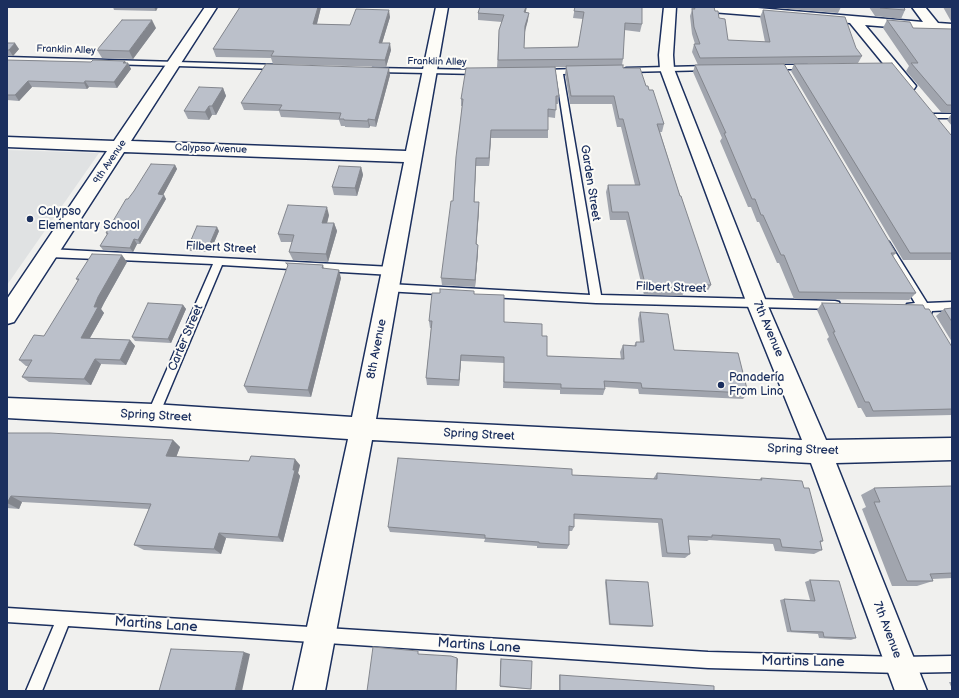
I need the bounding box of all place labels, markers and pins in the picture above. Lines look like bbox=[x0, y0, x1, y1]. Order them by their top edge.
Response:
place label: Calypso Elementary School bbox=[38, 205, 140, 233]
marker: Calypso Elementary School bbox=[25, 214, 35, 224]
place label: Panadería From Lino bbox=[729, 371, 784, 399]
marker: Panadería From Lino bbox=[716, 380, 726, 390]

